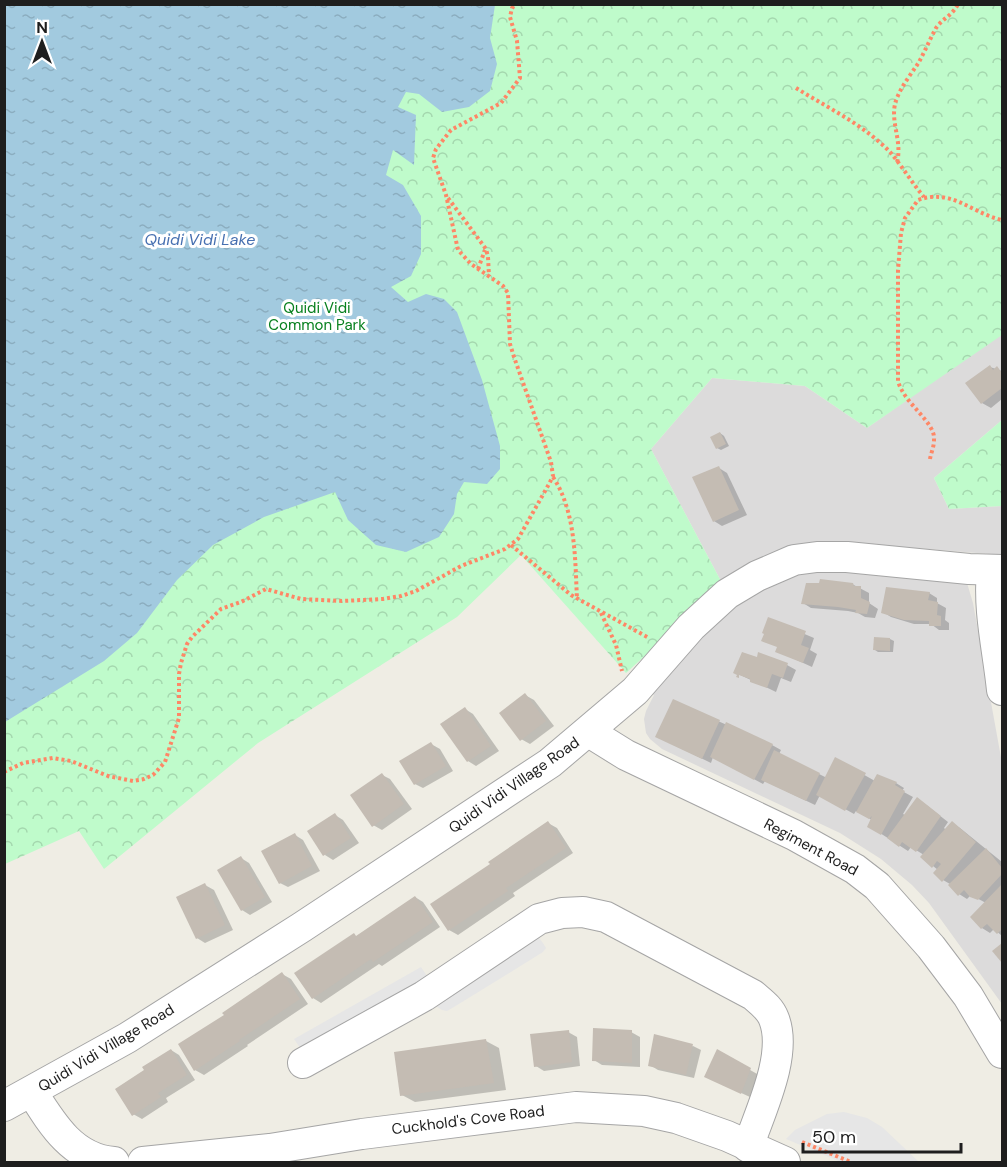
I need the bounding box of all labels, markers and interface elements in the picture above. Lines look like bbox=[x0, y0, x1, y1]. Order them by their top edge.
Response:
north arrow bbox=[12, 12, 72, 72]
text: N bbox=[36, 17, 48, 38]
water label: Quidi Vidi Lake bbox=[145, 229, 255, 250]
park label: Quidi Vidi Common Park bbox=[268, 298, 366, 335]
street label: Quidi Vidi Village Road bbox=[445, 732, 583, 838]
street label: Regiment Road bbox=[760, 814, 862, 880]
street label: Quidi Vidi Village Road bbox=[34, 999, 178, 1097]
street label: Cuckhold's Cove Road bbox=[390, 1101, 546, 1139]
scale bar bbox=[803, 1116, 960, 1154]
text: 50 m bbox=[812, 1125, 856, 1149]

